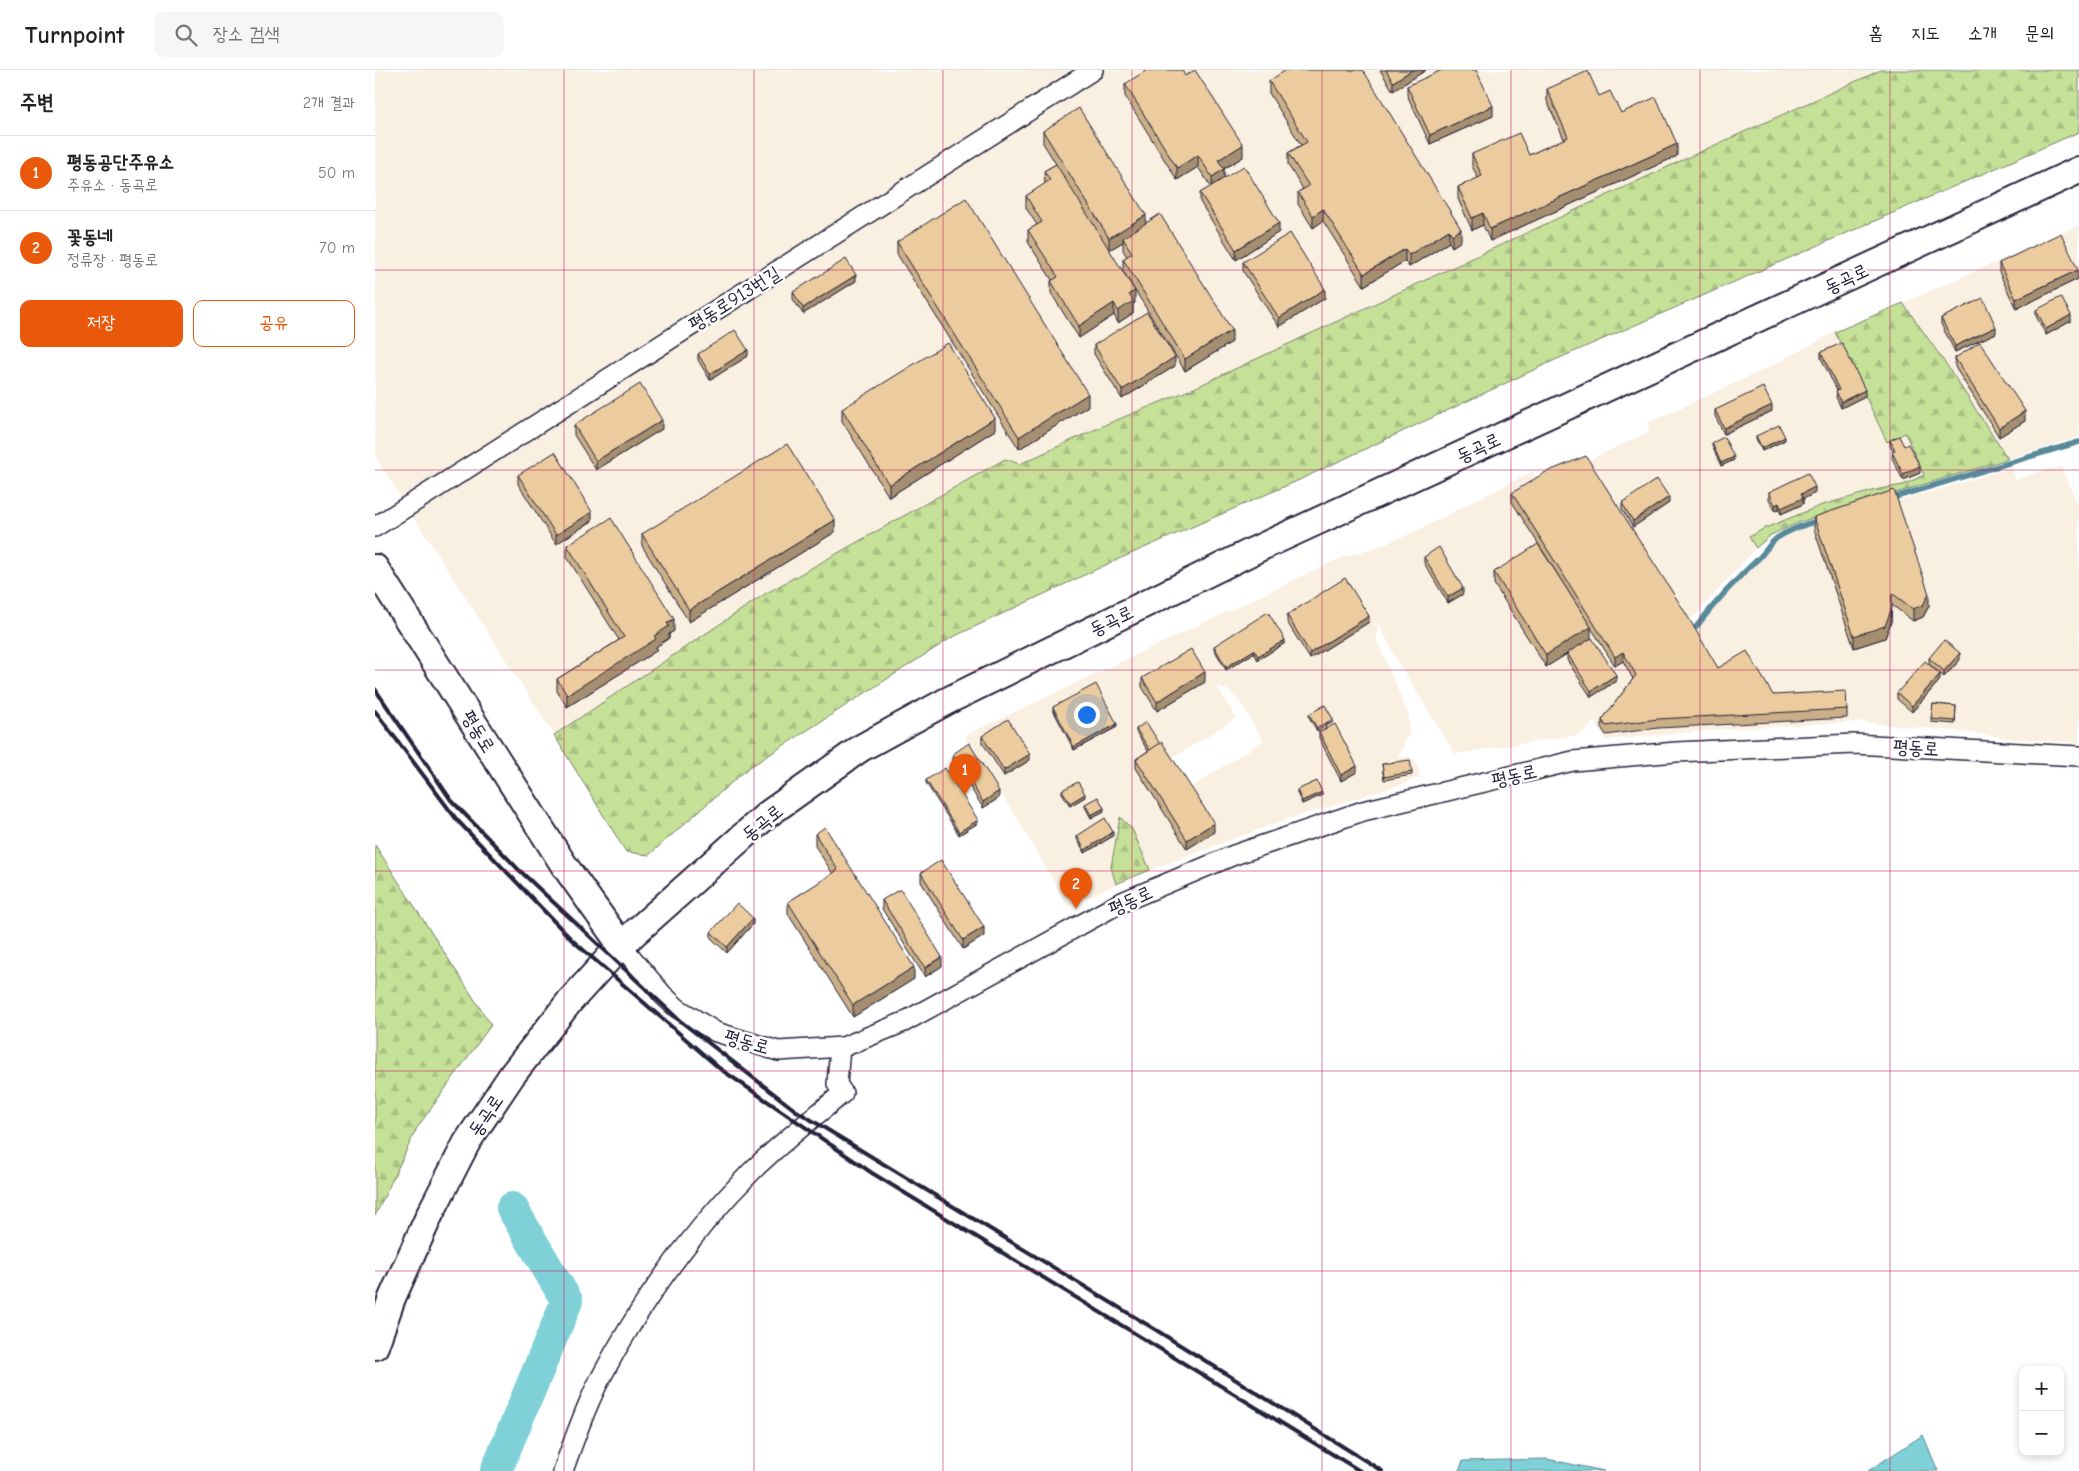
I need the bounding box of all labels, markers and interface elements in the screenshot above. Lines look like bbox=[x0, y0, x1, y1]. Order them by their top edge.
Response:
search box bbox=[154, 12, 504, 57]
text: Turnpoint bbox=[25, 21, 124, 49]
icon: search bbox=[172, 21, 200, 49]
text: 장소 검색 bbox=[212, 23, 280, 45]
text: 홈 bbox=[1869, 23, 1883, 44]
text: 지도 bbox=[1911, 23, 1940, 44]
text: 소개 bbox=[1968, 23, 1997, 44]
text: 문의 bbox=[2025, 23, 2054, 44]
text: 주변 bbox=[20, 90, 54, 114]
text: 2개 결과 bbox=[303, 94, 355, 112]
text: 평동공단주유소 bbox=[67, 151, 174, 173]
text: 1 bbox=[33, 164, 39, 182]
text: 50 m bbox=[318, 164, 355, 182]
text: 주유소 · 동곡로 bbox=[67, 176, 158, 194]
text: 꽃동네 bbox=[67, 226, 113, 248]
text: 2 bbox=[32, 239, 40, 257]
text: 70 m bbox=[319, 239, 355, 257]
text: 정류장 · 평동로 bbox=[67, 251, 158, 269]
street label: 동곡로 bbox=[1821, 259, 1872, 299]
street label: 평동로913번길 bbox=[685, 262, 784, 336]
button: 저장 bbox=[20, 300, 183, 347]
button: 공유 bbox=[193, 300, 355, 347]
street label: 동곡로 bbox=[1453, 428, 1504, 468]
street label: 동곡로 bbox=[1086, 601, 1137, 641]
your location bbox=[1074, 702, 1100, 728]
street label: 평동로 bbox=[457, 706, 500, 757]
street label: 평동로 bbox=[1892, 736, 1939, 760]
pin: 1 bbox=[949, 754, 981, 795]
street label: 평동로 bbox=[1489, 760, 1539, 792]
street label: 동곡로 bbox=[738, 800, 787, 846]
pin: 2 bbox=[1060, 868, 1092, 909]
street label: 평동로 bbox=[1105, 881, 1156, 921]
street label: 평동로 bbox=[722, 1025, 772, 1059]
street label: 동곡로 bbox=[464, 1090, 508, 1141]
map controls bbox=[2019, 1366, 2064, 1456]
button: + bbox=[2019, 1366, 2064, 1411]
button: − bbox=[2019, 1411, 2064, 1456]

